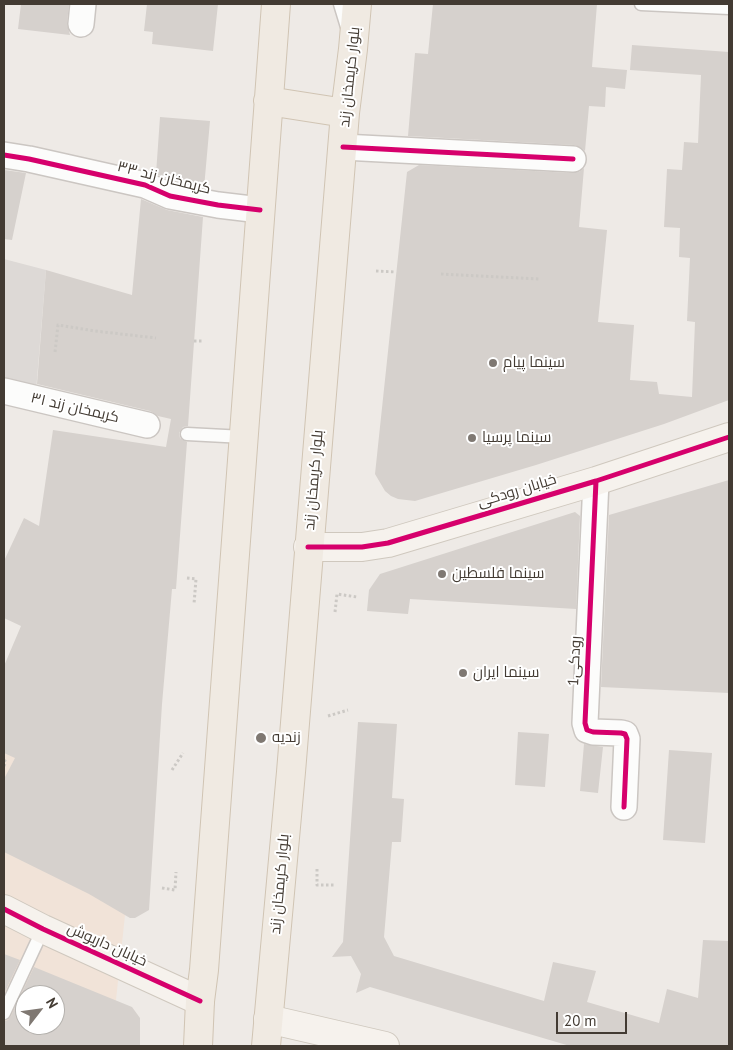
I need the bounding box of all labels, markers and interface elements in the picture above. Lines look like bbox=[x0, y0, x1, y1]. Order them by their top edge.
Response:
street label: بلوار کریمخان زند bbox=[336, 26, 364, 128]
street label: کریمخان زند ۳۳ bbox=[115, 158, 213, 198]
place label: سینما پیام bbox=[503, 354, 565, 372]
marker: سینما پیام bbox=[487, 357, 499, 369]
street label: کریمخان زند ۳۱ bbox=[29, 389, 121, 427]
street label: بلوار کریمخان زند bbox=[301, 429, 327, 531]
place label: سینما پرسیا bbox=[482, 429, 552, 447]
marker: سینما پرسیا bbox=[466, 432, 478, 444]
street label: خیابان رودکی bbox=[475, 470, 559, 512]
place label: سینما فلسطین bbox=[452, 565, 545, 583]
marker: سینما فلسطین bbox=[436, 568, 448, 580]
street label: 1رودکی bbox=[565, 635, 585, 687]
place label: سینما ایران bbox=[473, 664, 539, 682]
marker: سینما ایران bbox=[457, 667, 469, 679]
place label: زندیه bbox=[272, 729, 301, 747]
marker: زندیه bbox=[254, 731, 268, 745]
street label: بلوار کریمخان زند bbox=[267, 833, 293, 935]
street label: خیابان داریوش bbox=[64, 919, 150, 971]
north arrow bbox=[15, 985, 65, 1035]
text: N bbox=[42, 995, 62, 1011]
scale bar bbox=[558, 1002, 629, 1034]
text: 20 m bbox=[564, 1011, 597, 1030]

